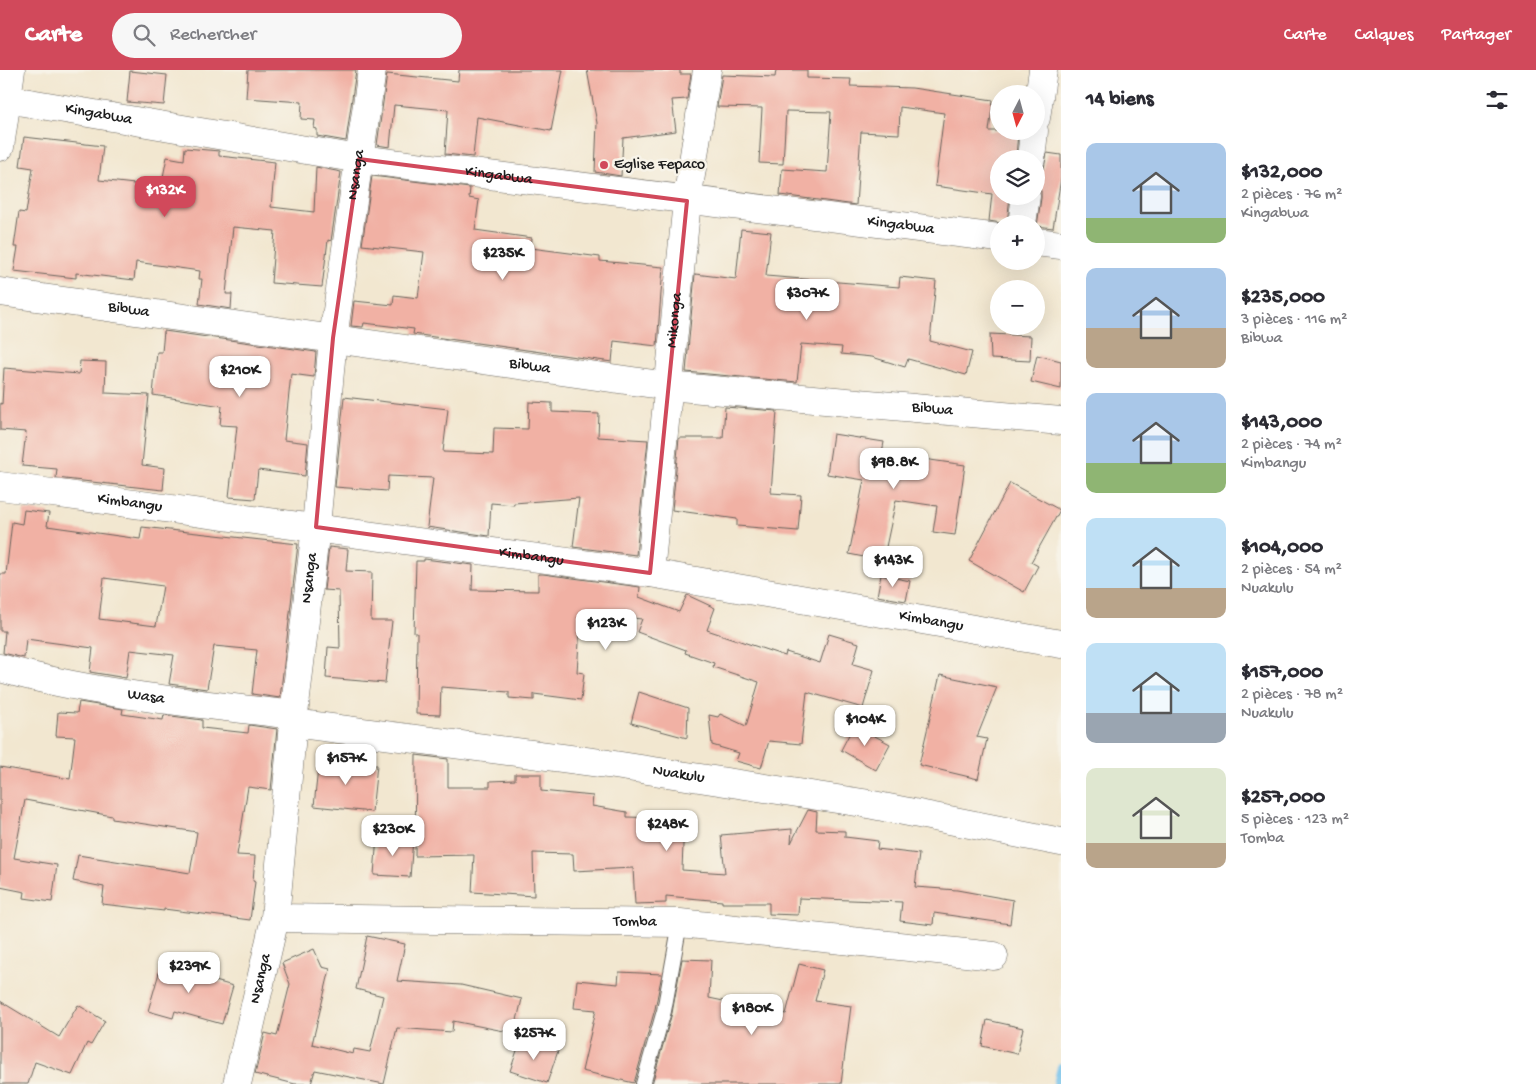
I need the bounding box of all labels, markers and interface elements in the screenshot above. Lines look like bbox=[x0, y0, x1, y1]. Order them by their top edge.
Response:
search box bbox=[112, 13, 462, 58]
text: Carte bbox=[25, 21, 82, 50]
icon: search bbox=[130, 21, 158, 49]
text: Rechercher bbox=[170, 24, 256, 47]
text: Carte bbox=[1284, 25, 1327, 46]
text: Calques bbox=[1355, 25, 1413, 46]
text: Partager bbox=[1441, 25, 1511, 46]
north arrow bbox=[990, 85, 1045, 140]
map controls bbox=[990, 85, 1045, 335]
icon: filters bbox=[1483, 86, 1511, 114]
text: 14 biens bbox=[1086, 88, 1154, 113]
street label: Kingabwa bbox=[64, 100, 135, 130]
street label: Nsanga bbox=[344, 147, 370, 201]
button: layers bbox=[990, 150, 1045, 205]
place label: Eglise Fepaco bbox=[614, 156, 705, 175]
marker: Eglise Fepaco bbox=[598, 159, 610, 171]
text: $132,000 bbox=[1241, 161, 1322, 186]
street label: Kingabwa bbox=[464, 163, 535, 190]
icon: home bbox=[1126, 163, 1186, 223]
pin: $132K bbox=[130, 176, 200, 218]
text: $132K bbox=[146, 182, 184, 201]
text: 2 pièces · 76 m² bbox=[1241, 186, 1342, 205]
text: Kingabwa bbox=[1241, 205, 1309, 224]
street label: Kingabwa bbox=[866, 212, 937, 240]
button: + bbox=[990, 215, 1045, 270]
pin: $235K bbox=[468, 238, 538, 281]
text: $235K bbox=[483, 245, 523, 264]
pin: $307K bbox=[772, 278, 842, 321]
button: − bbox=[990, 280, 1045, 335]
text: $307K bbox=[786, 285, 828, 304]
text: $235,000 bbox=[1241, 286, 1325, 311]
icon: home bbox=[1126, 288, 1186, 348]
street label: Mikonga bbox=[663, 291, 687, 349]
street label: Bibwa bbox=[106, 298, 152, 323]
text: 3 pièces · 116 m² bbox=[1241, 311, 1347, 330]
text: Bibwa bbox=[1241, 330, 1282, 349]
street label: Bibwa bbox=[507, 354, 553, 379]
pin: $210K bbox=[205, 356, 275, 398]
text: $210K bbox=[220, 362, 260, 381]
street label: Bibwa bbox=[910, 398, 955, 421]
text: $143,000 bbox=[1241, 411, 1322, 436]
icon: home bbox=[1126, 413, 1186, 473]
text: 2 pièces · 74 m² bbox=[1241, 436, 1342, 455]
pin: $98.8K bbox=[853, 448, 935, 490]
text: $98.8K bbox=[871, 454, 917, 473]
text: Kimbangu bbox=[1241, 455, 1306, 474]
street label: Kimbangu bbox=[96, 490, 164, 517]
text: $104,000 bbox=[1241, 536, 1323, 561]
icon: home bbox=[1126, 538, 1186, 598]
street label: Kimbangu bbox=[498, 543, 565, 571]
pin: $143K bbox=[858, 546, 928, 588]
street label: Nsanga bbox=[298, 551, 323, 604]
text: $143K bbox=[874, 552, 912, 571]
text: 2 pièces · 54 m² bbox=[1241, 561, 1342, 580]
text: Nuakulu bbox=[1241, 580, 1294, 599]
street label: Kimbangu bbox=[897, 607, 965, 637]
pin: $123K bbox=[571, 608, 641, 651]
text: $123K bbox=[587, 615, 625, 634]
text: $157,000 bbox=[1241, 661, 1323, 686]
icon: home bbox=[1126, 663, 1186, 723]
street label: Wasa bbox=[126, 685, 167, 709]
text: 2 pièces · 78 m² bbox=[1241, 686, 1343, 705]
pin: $104K bbox=[830, 704, 900, 747]
text: Nuakulu bbox=[1241, 705, 1294, 724]
text: $104K bbox=[845, 711, 885, 730]
pin: $157K bbox=[311, 744, 381, 786]
text: $157K bbox=[326, 750, 366, 769]
street label: Nuakulu bbox=[651, 761, 706, 788]
text: $257,000 bbox=[1241, 786, 1325, 811]
icon: home bbox=[1126, 788, 1186, 848]
pin: $248K bbox=[632, 810, 702, 852]
text: 5 pièces · 123 m² bbox=[1241, 811, 1349, 830]
pin: $230K bbox=[358, 814, 428, 857]
text: $248K bbox=[647, 816, 687, 835]
text: $230K bbox=[372, 821, 414, 840]
text: Tomba bbox=[1241, 830, 1284, 849]
street label: Tomba bbox=[612, 913, 658, 932]
street label: Nsanga bbox=[246, 951, 276, 1006]
pin: $239K bbox=[154, 952, 224, 994]
text: $239K bbox=[169, 958, 209, 977]
pin: $180K bbox=[717, 994, 787, 1036]
text: $180K bbox=[732, 1000, 772, 1019]
pin: $257K bbox=[499, 1018, 569, 1061]
text: $257K bbox=[514, 1025, 554, 1044]

